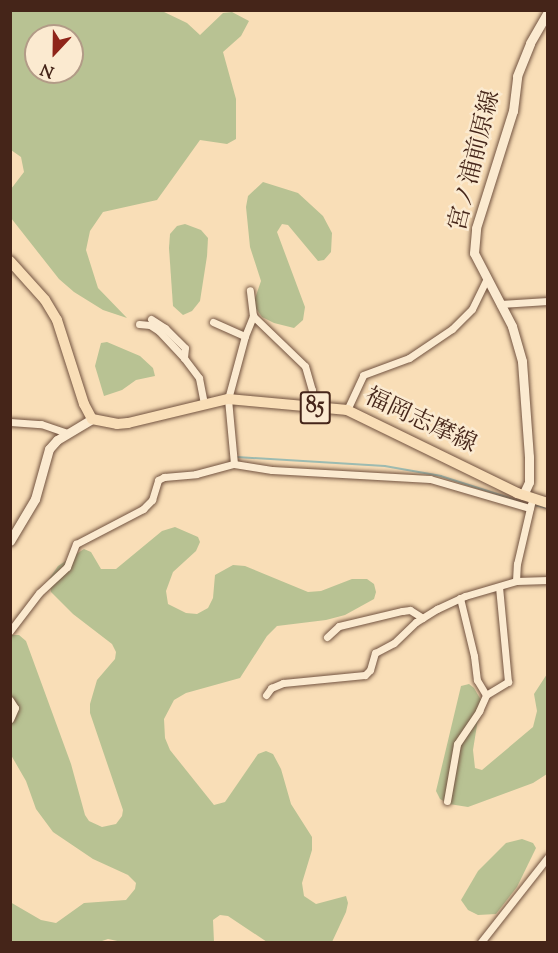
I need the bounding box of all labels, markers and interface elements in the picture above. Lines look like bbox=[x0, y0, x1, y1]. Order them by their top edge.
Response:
north arrow bbox=[24, 24, 84, 84]
text: N bbox=[38, 56, 58, 82]
street label: 宮ノ浦前原線 bbox=[445, 88, 507, 234]
street label: 福岡志摩線 bbox=[360, 384, 480, 460]
road number: 85 bbox=[298, 389, 332, 427]

